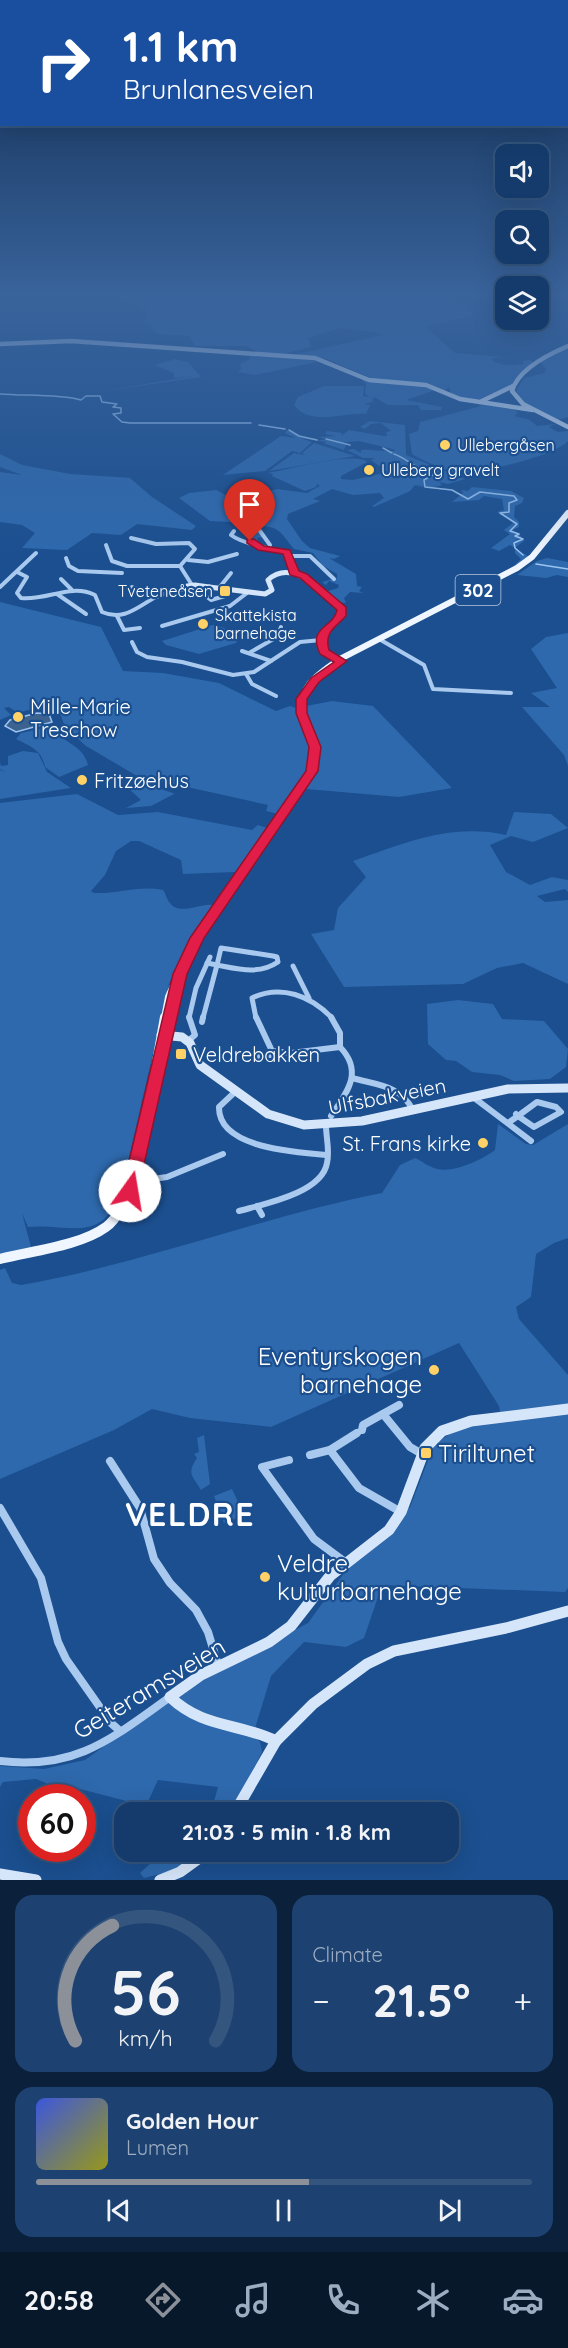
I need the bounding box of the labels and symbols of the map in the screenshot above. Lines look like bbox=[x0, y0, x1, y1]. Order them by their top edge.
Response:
place label: Ullebergåsen bbox=[457, 435, 555, 455]
marker: Ullebergåsen bbox=[438, 438, 452, 452]
place label: Ulleberg gravelt bbox=[381, 460, 500, 480]
marker: Ulleberg gravelt bbox=[362, 463, 376, 477]
pin bbox=[224, 479, 275, 541]
road number: 302 bbox=[456, 575, 500, 605]
place label: Tveteneåsen bbox=[118, 581, 213, 601]
marker: Tveteneåsen bbox=[218, 584, 232, 598]
place label: Skattekista barnehage bbox=[215, 605, 297, 643]
marker: Skattekista barnehage bbox=[196, 617, 210, 631]
place label: Mille-Marie Treschow bbox=[30, 694, 131, 742]
marker: Mille-Marie Treschow bbox=[11, 710, 25, 724]
place label: Fritzøehus bbox=[94, 768, 189, 793]
marker: Fritzøehus bbox=[75, 773, 89, 787]
place label: Veldrebakken bbox=[193, 1042, 320, 1067]
marker: Veldrebakken bbox=[174, 1047, 188, 1061]
street label: Ulfsbakveien bbox=[326, 1072, 448, 1120]
place label: St. Frans kirke bbox=[343, 1131, 471, 1156]
marker: St. Frans kirke bbox=[476, 1136, 490, 1150]
position arrow bbox=[98, 1159, 162, 1223]
place label: Eventyrskogen barnehage bbox=[258, 1341, 422, 1399]
marker: Eventyrskogen barnehage bbox=[427, 1363, 441, 1377]
place label: Tiriltunet bbox=[438, 1438, 535, 1468]
marker: Tiriltunet bbox=[419, 1446, 433, 1460]
district label: VELDRE bbox=[125, 1494, 255, 1534]
place label: Veldre kulturbarnehage bbox=[277, 1548, 462, 1606]
marker: Veldre kulturbarnehage bbox=[258, 1570, 272, 1584]
street label: Geiteramsveien bbox=[67, 1631, 231, 1745]
speed limit sign: 60 bbox=[18, 1784, 96, 1862]

